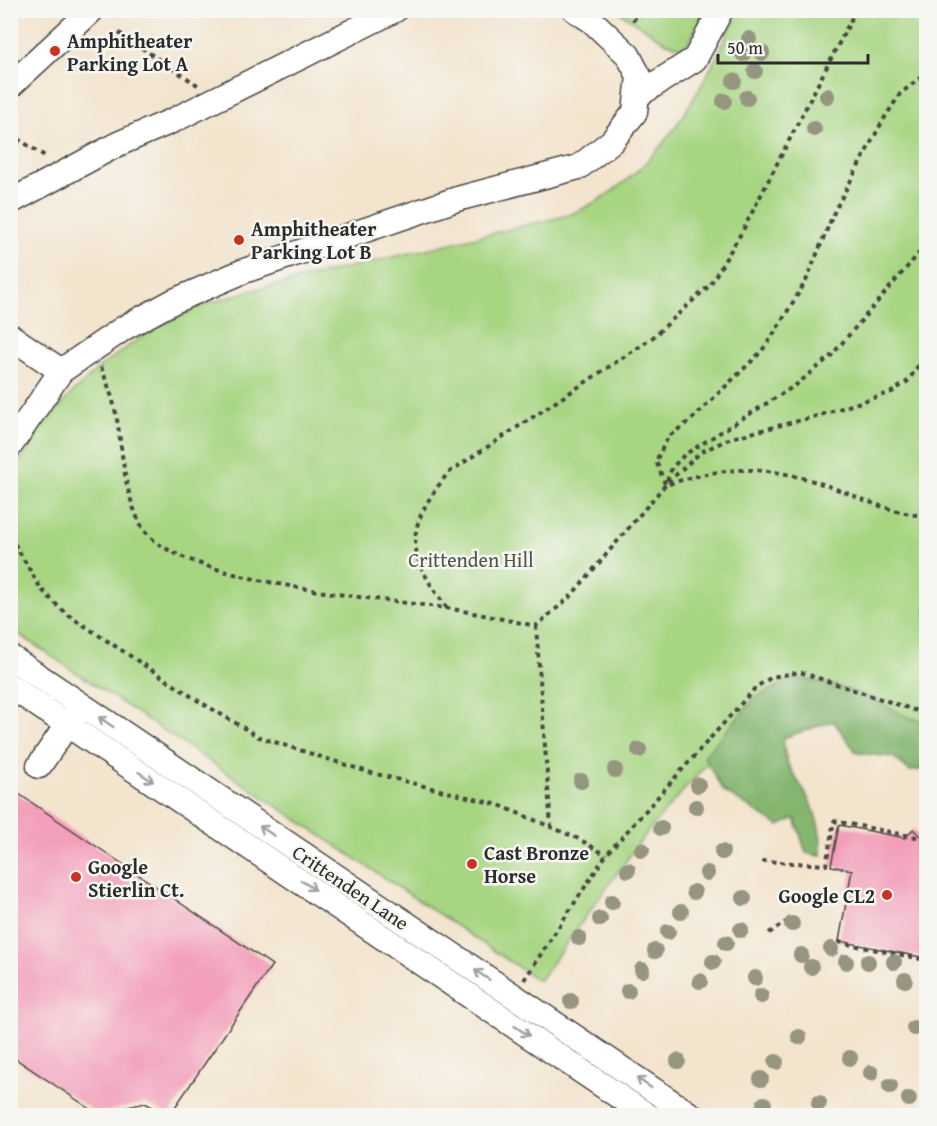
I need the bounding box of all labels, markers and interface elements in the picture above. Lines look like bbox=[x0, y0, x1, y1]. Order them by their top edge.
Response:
place label: Amphitheater Parking Lot A bbox=[67, 26, 192, 78]
scale bar bbox=[718, 27, 868, 65]
text: 50 m bbox=[727, 34, 763, 61]
marker: Amphitheater Parking Lot A bbox=[48, 44, 62, 58]
place label: Amphitheater Parking Lot B bbox=[251, 214, 376, 266]
marker: Amphitheater Parking Lot B bbox=[232, 233, 246, 247]
park label: Crittenden Hill bbox=[408, 545, 534, 574]
one-way arrow bbox=[98, 715, 115, 727]
one-way arrow bbox=[138, 770, 155, 783]
one-way arrow bbox=[260, 825, 276, 837]
street label: Crittenden Lane bbox=[287, 837, 415, 937]
place label: Cast Bronze Horse bbox=[484, 838, 589, 890]
place label: Google Stierlin Ct. bbox=[88, 852, 184, 904]
marker: Cast Bronze Horse bbox=[465, 857, 479, 871]
marker: Google Stierlin Ct. bbox=[69, 870, 83, 884]
one-way arrow bbox=[300, 879, 316, 891]
place label: Google CL2 bbox=[779, 881, 875, 910]
marker: Google CL2 bbox=[880, 888, 894, 902]
one-way arrow bbox=[473, 968, 490, 981]
one-way arrow bbox=[513, 1025, 529, 1037]
one-way arrow bbox=[636, 1077, 652, 1089]

